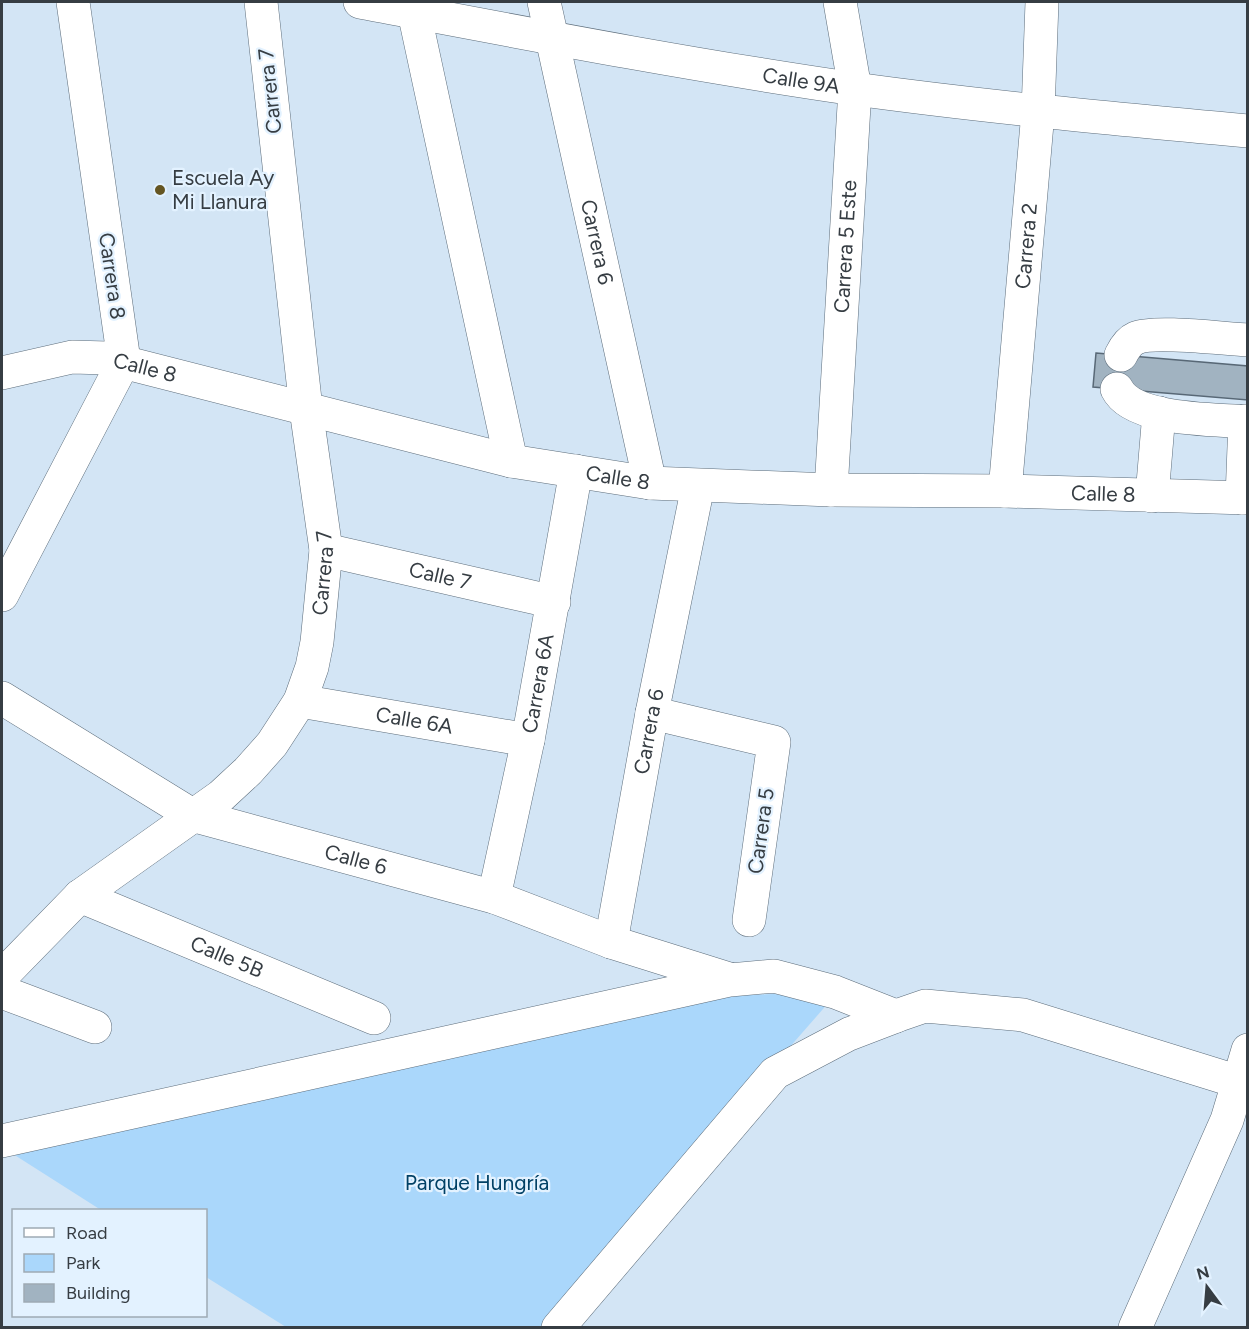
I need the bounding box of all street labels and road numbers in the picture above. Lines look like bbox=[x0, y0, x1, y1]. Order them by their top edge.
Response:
street label: Carrera 7 bbox=[253, 47, 286, 135]
street label: Calle 9A bbox=[761, 62, 841, 99]
street label: Carrera 5 Este bbox=[829, 179, 862, 314]
street label: Carrera 6 bbox=[576, 197, 619, 287]
street label: Carrera 2 bbox=[1010, 202, 1042, 290]
street label: Carrera 8 bbox=[94, 231, 131, 321]
street label: Calle 8 bbox=[111, 347, 180, 387]
street label: Calle 8 bbox=[584, 460, 652, 495]
street label: Calle 8 bbox=[1071, 480, 1136, 507]
street label: Carrera 7 bbox=[307, 528, 338, 617]
street label: Calle 7 bbox=[407, 556, 474, 595]
street label: Carrera 6A bbox=[516, 632, 559, 735]
street label: Carrera 6 bbox=[628, 686, 669, 776]
street label: Calle 6A bbox=[374, 701, 455, 739]
street label: Carrera 5 bbox=[742, 786, 779, 876]
street label: Calle 6 bbox=[322, 839, 390, 879]
street label: Calle 5B bbox=[187, 930, 267, 983]

